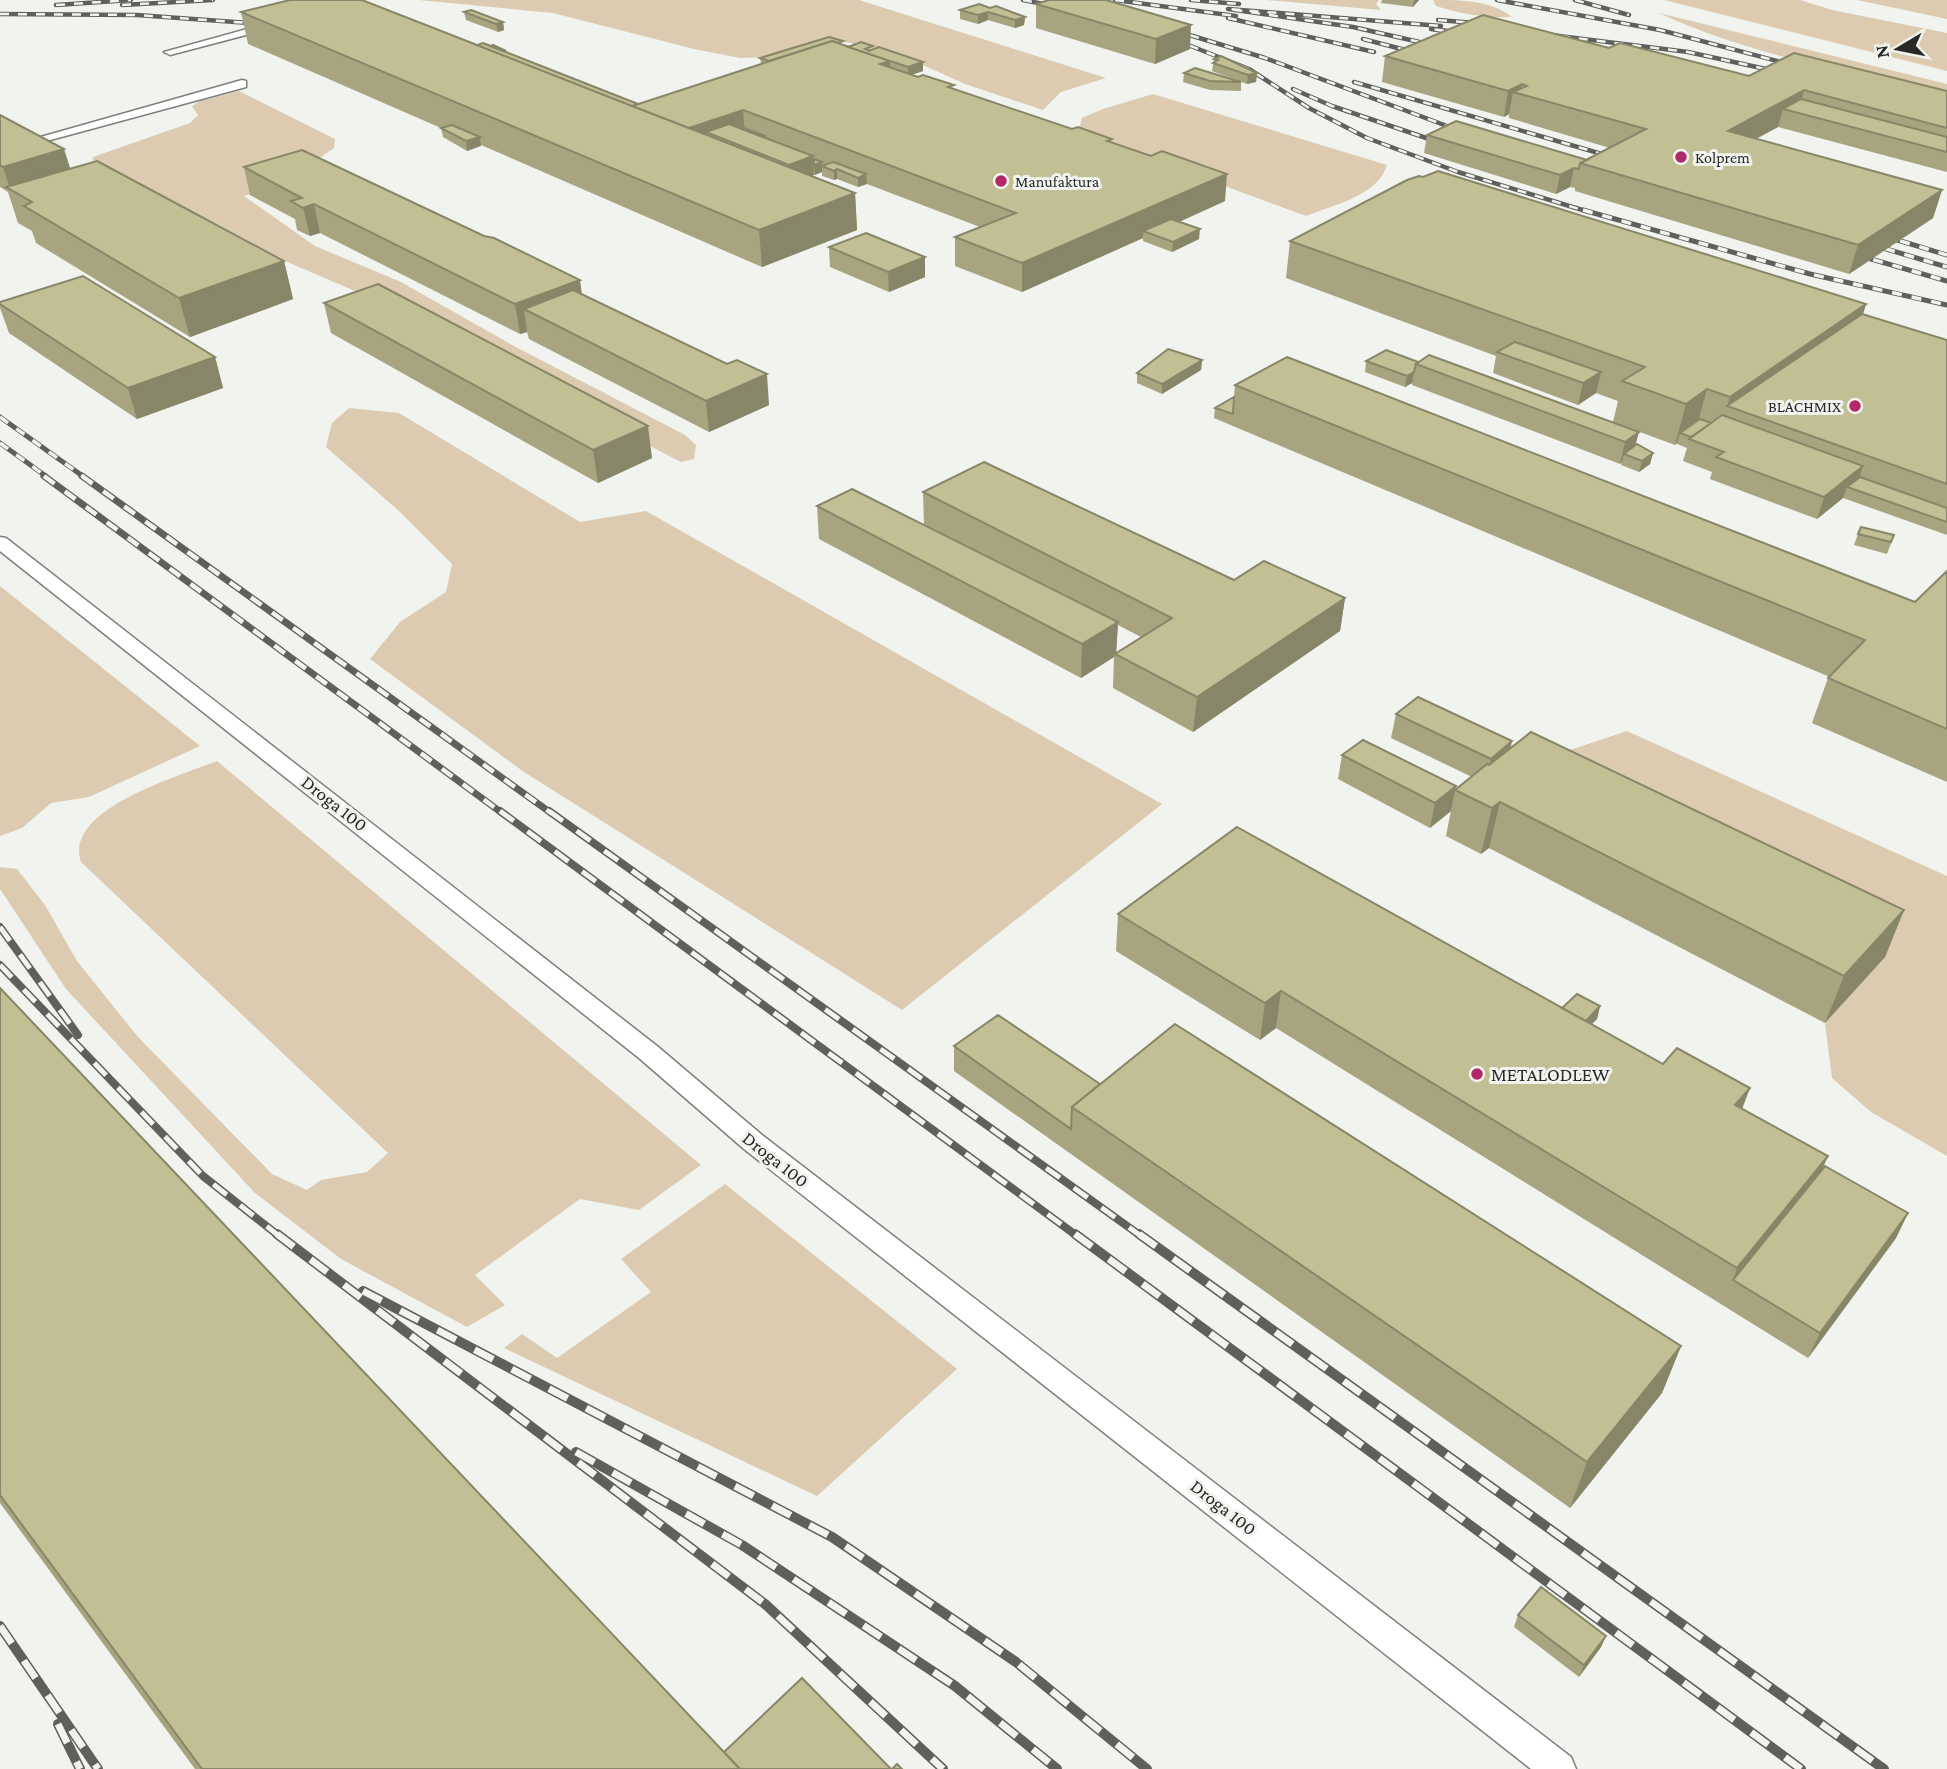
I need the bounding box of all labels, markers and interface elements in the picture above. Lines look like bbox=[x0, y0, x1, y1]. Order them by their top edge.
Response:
north arrow bbox=[1863, 14, 1933, 84]
text: N bbox=[1870, 44, 1893, 60]
marker: Kolprem bbox=[1673, 149, 1689, 165]
place label: Kolprem bbox=[1695, 149, 1750, 167]
marker: Manufaktura bbox=[993, 173, 1009, 189]
place label: Manufaktura bbox=[1015, 173, 1100, 190]
place label: BLACHMIX bbox=[1768, 398, 1842, 415]
marker: BLACHMIX bbox=[1847, 398, 1863, 414]
street label: Droga 100 bbox=[298, 771, 372, 836]
place label: METALODLEW bbox=[1491, 1064, 1610, 1085]
marker: METALODLEW bbox=[1469, 1066, 1485, 1082]
street label: Droga 100 bbox=[739, 1127, 813, 1192]
street label: Droga 100 bbox=[1187, 1475, 1261, 1540]

